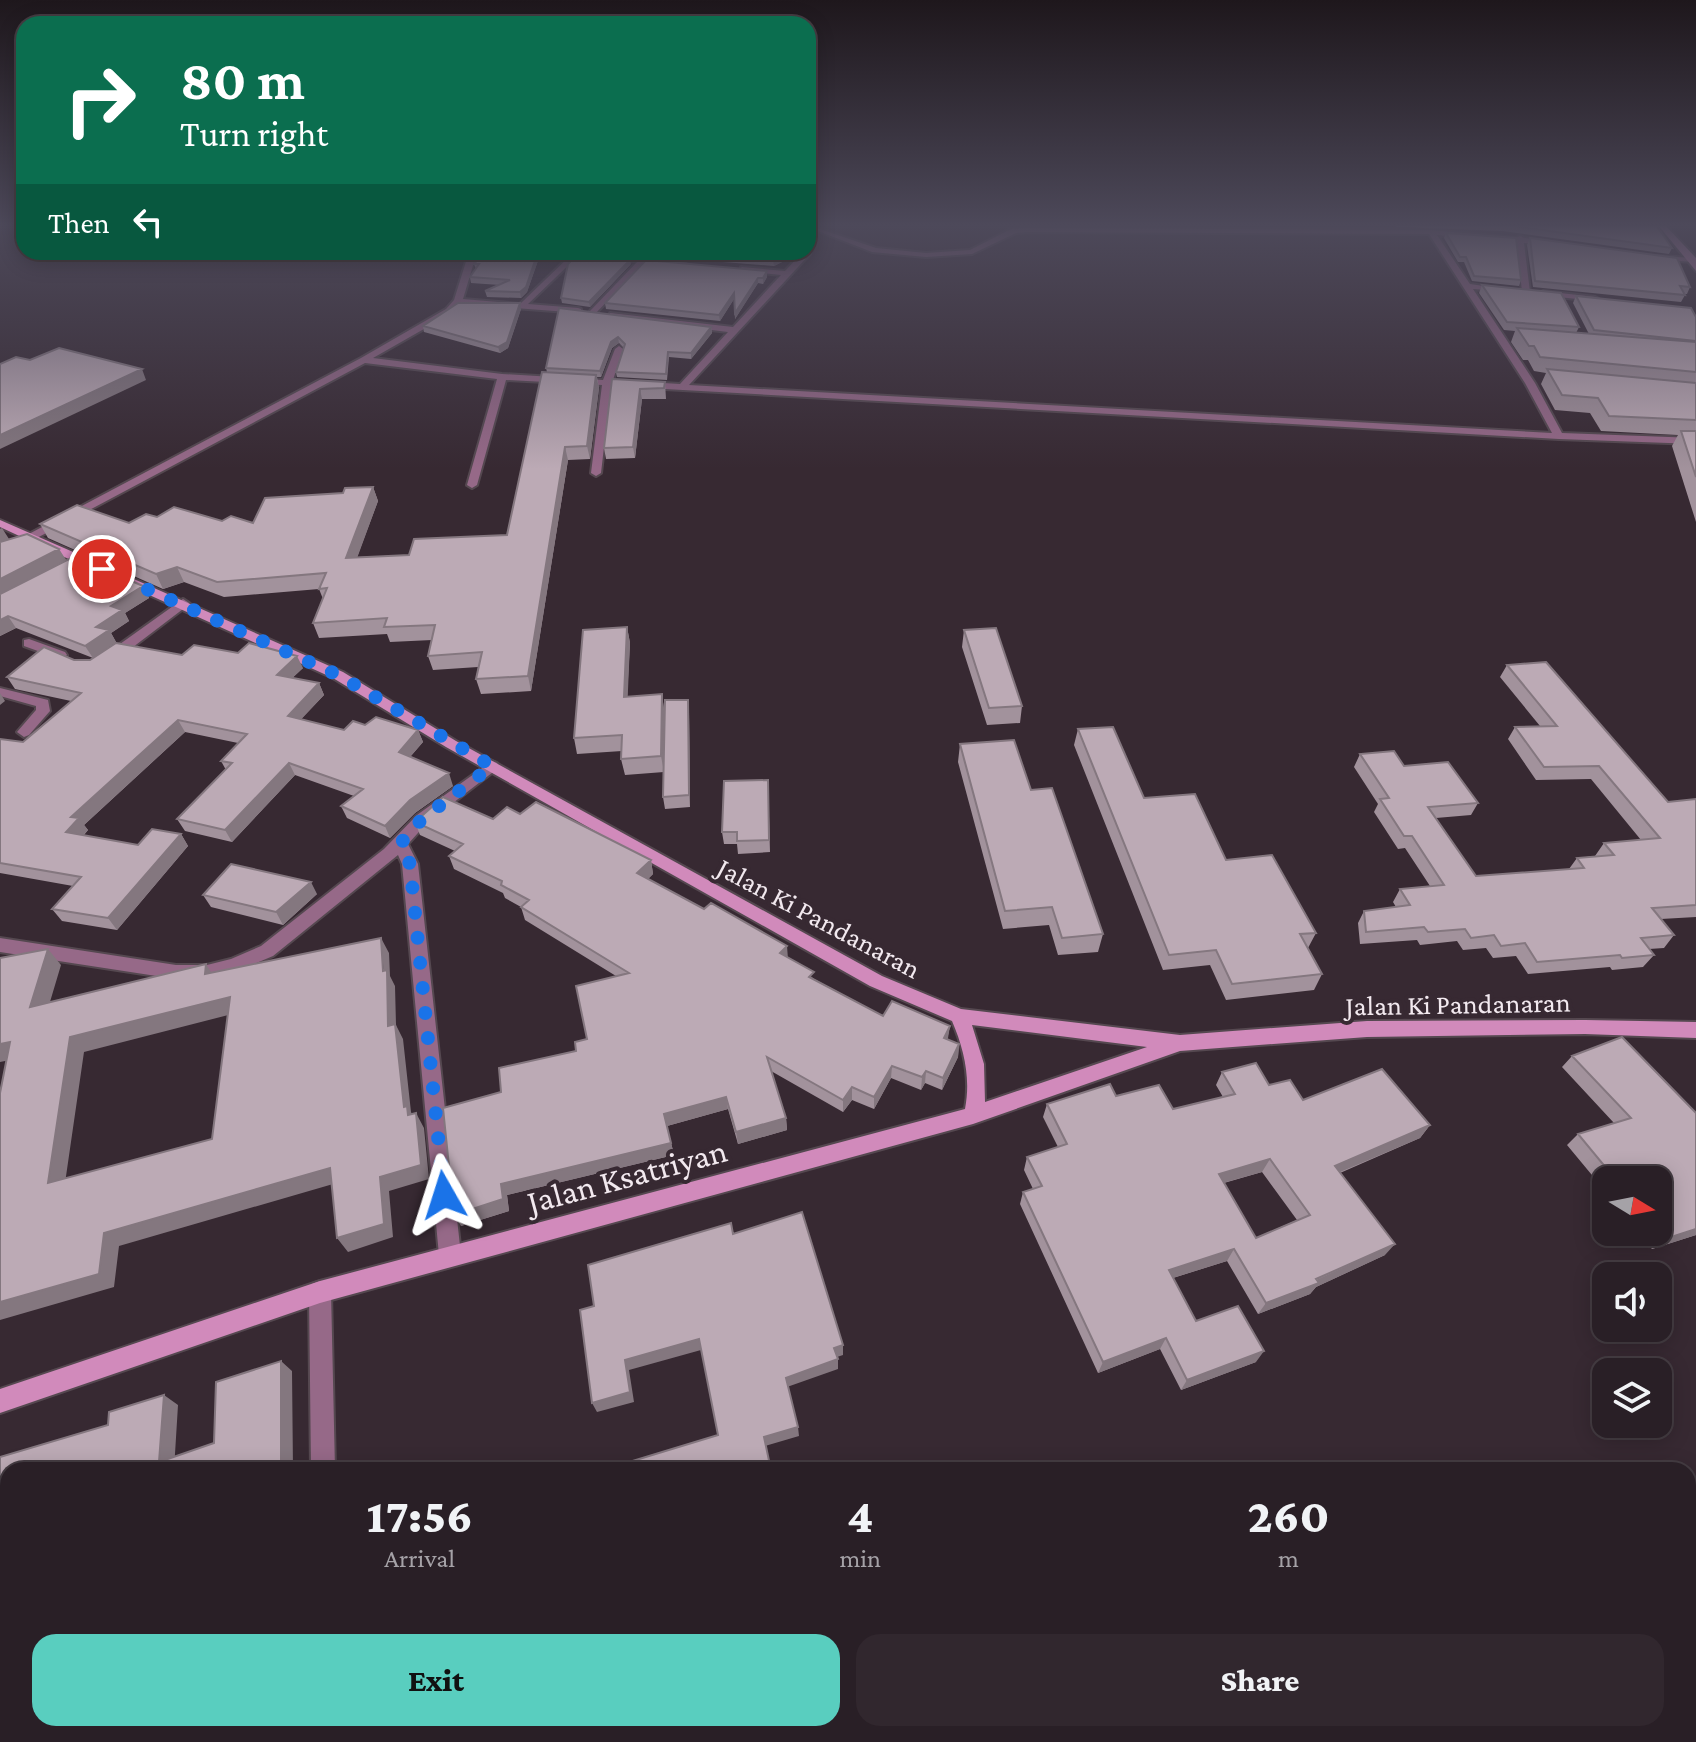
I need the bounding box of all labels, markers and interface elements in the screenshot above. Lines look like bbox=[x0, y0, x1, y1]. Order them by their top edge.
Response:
icon: right bbox=[48, 48, 152, 152]
text: 80 m bbox=[180, 49, 305, 111]
text: Turn right bbox=[180, 114, 328, 154]
icon: left bbox=[126, 200, 170, 244]
text: Then bbox=[48, 206, 110, 239]
pin bbox=[68, 535, 136, 603]
icon: arrive bbox=[80, 547, 124, 591]
street label: Jalan Ki Pandanaran bbox=[710, 850, 926, 985]
street label: Jalan Ki Pandanaran bbox=[1342, 987, 1571, 1022]
street label: Jalan Ksatriyan bbox=[520, 1132, 731, 1222]
position arrow bbox=[402, 1153, 486, 1237]
north arrow bbox=[1592, 1166, 1672, 1246]
map controls bbox=[1592, 1166, 1672, 1438]
button: sound bbox=[1592, 1262, 1672, 1342]
button: layers bbox=[1592, 1358, 1672, 1438]
text: 17:56 bbox=[366, 1489, 473, 1542]
text: 4 bbox=[847, 1489, 873, 1542]
text: 260 bbox=[1248, 1489, 1330, 1542]
text: Arrival bbox=[384, 1544, 455, 1573]
text: min bbox=[839, 1544, 881, 1573]
text: m bbox=[1278, 1544, 1299, 1573]
button: Exit bbox=[32, 1634, 840, 1726]
button: Share bbox=[856, 1634, 1664, 1726]

